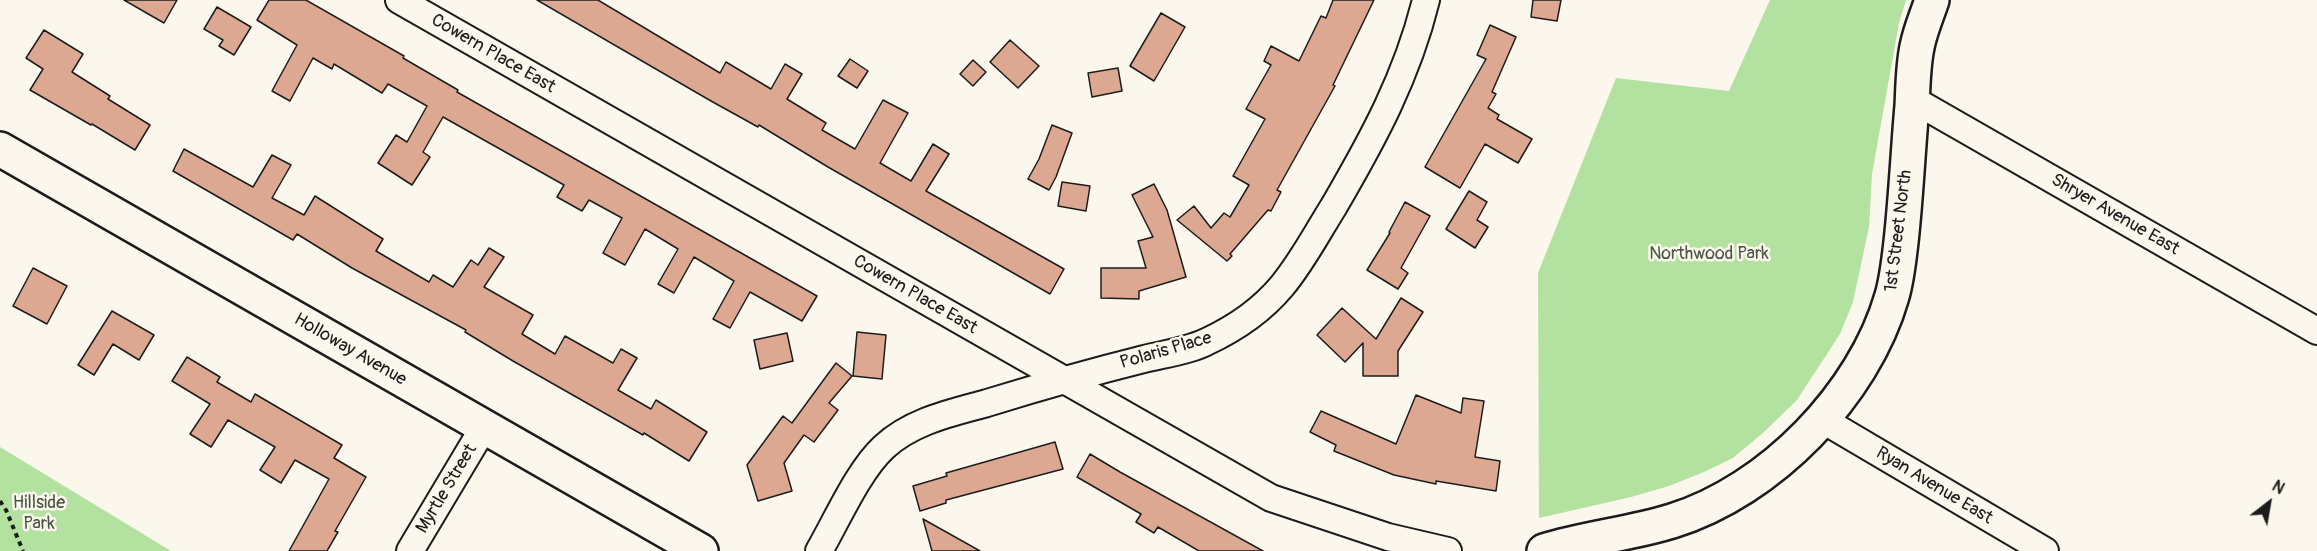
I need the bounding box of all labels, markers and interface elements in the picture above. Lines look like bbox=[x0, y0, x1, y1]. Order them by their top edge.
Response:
street label: Cowern Place East bbox=[427, 10, 559, 98]
street label: 1st Street North bbox=[1881, 169, 1917, 293]
street label: Shryer Avenue East bbox=[2047, 170, 2183, 260]
park label: Northwood Park bbox=[1649, 243, 1769, 265]
street label: Cowern Place East bbox=[849, 251, 981, 339]
street label: Holloway Avenue bbox=[290, 309, 410, 391]
street label: Polaris Place bbox=[1118, 328, 1214, 374]
street label: Myrtle Street bbox=[412, 440, 482, 538]
street label: Ryan Avenue East bbox=[1872, 443, 1996, 529]
north arrow bbox=[2239, 473, 2299, 533]
text: N bbox=[2268, 476, 2288, 499]
park label: Hillside Park bbox=[13, 492, 65, 534]

